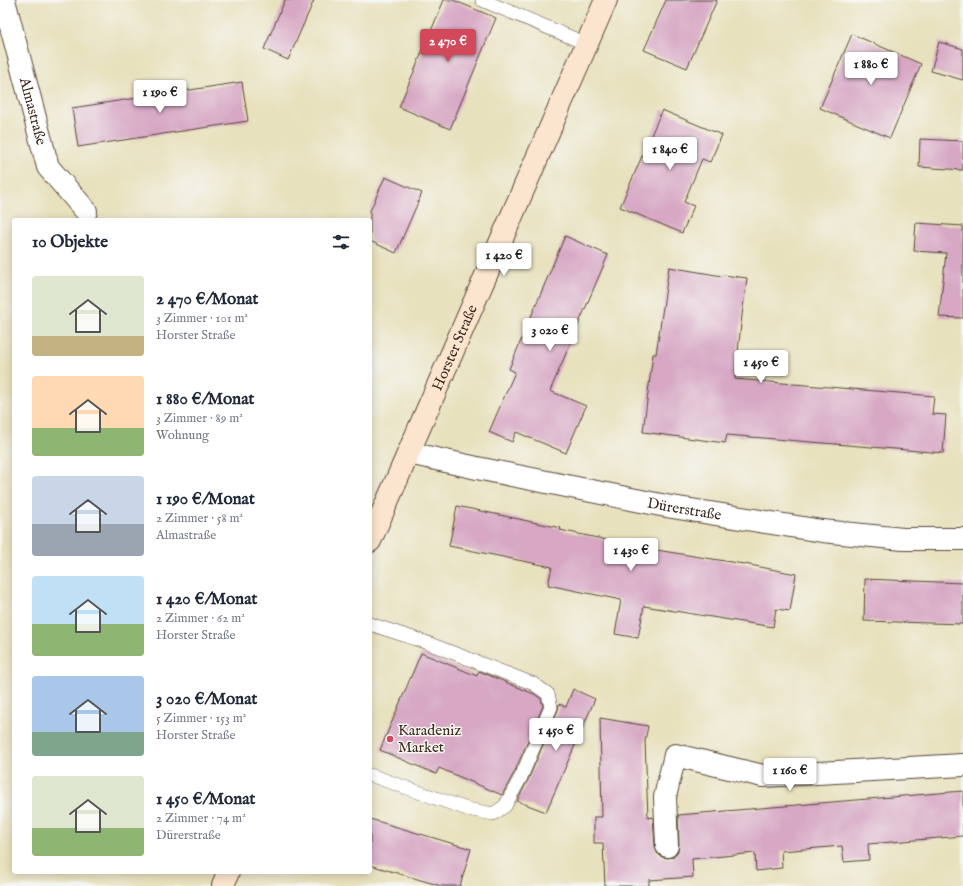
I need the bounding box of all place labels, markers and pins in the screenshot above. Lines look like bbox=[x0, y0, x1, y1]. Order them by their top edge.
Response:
pin: 2 470 € bbox=[411, 29, 485, 63]
pin: 1 880 € bbox=[834, 52, 908, 86]
pin: 1 190 € bbox=[123, 80, 197, 114]
pin: 1 840 € bbox=[633, 137, 707, 171]
pin: 1 420 € bbox=[467, 243, 541, 277]
pin: 3 020 € bbox=[513, 318, 587, 352]
pin: 1 450 € bbox=[724, 350, 798, 384]
pin: 1 430 € bbox=[594, 538, 668, 572]
pin: 1 450 € bbox=[519, 718, 593, 752]
place label: Karadeniz Market bbox=[398, 721, 461, 757]
marker: Karadeniz Market bbox=[385, 734, 395, 744]
pin: 1 160 € bbox=[753, 758, 827, 792]

